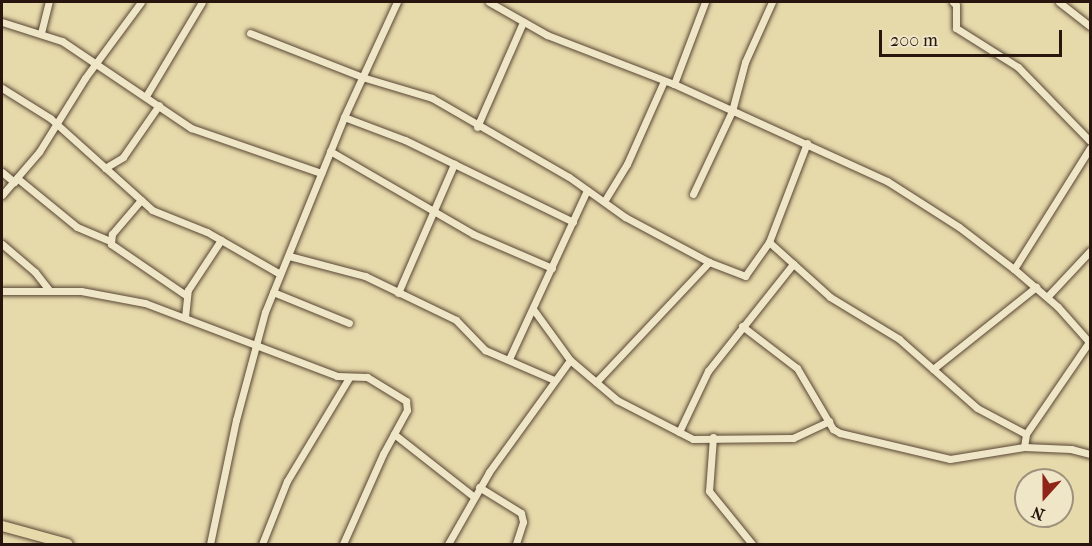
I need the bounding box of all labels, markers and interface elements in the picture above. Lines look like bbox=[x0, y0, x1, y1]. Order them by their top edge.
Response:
scale bar bbox=[882, 18, 1065, 56]
text: 200 m bbox=[890, 30, 938, 51]
north arrow bbox=[1014, 468, 1074, 528]
text: N bbox=[1029, 502, 1047, 524]

